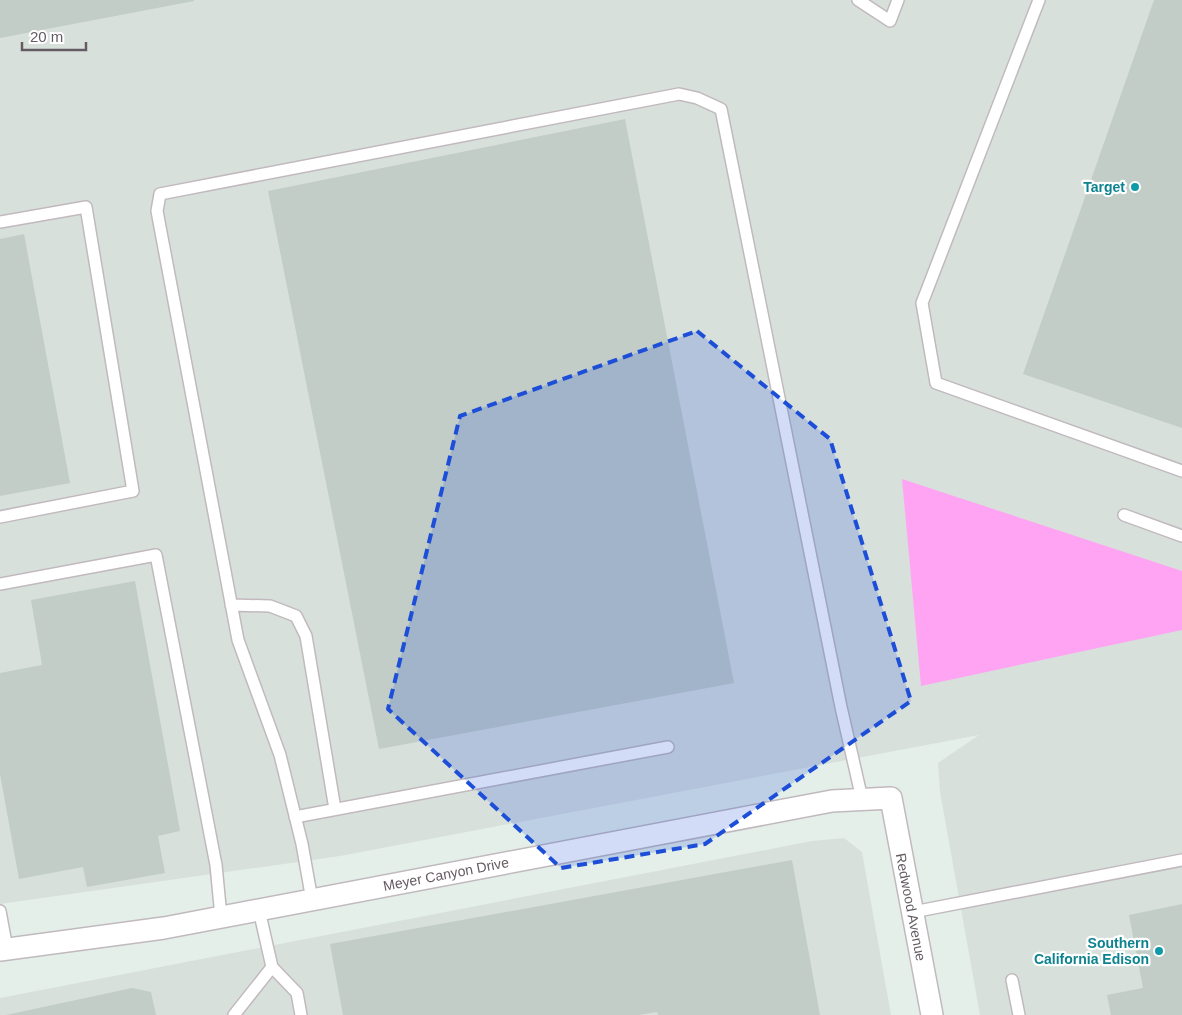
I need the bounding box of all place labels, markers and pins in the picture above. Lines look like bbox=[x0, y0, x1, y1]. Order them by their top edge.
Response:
place label: Target bbox=[1083, 179, 1125, 195]
marker: Target bbox=[1129, 181, 1141, 193]
place label: Southern California Edison bbox=[1034, 935, 1149, 967]
marker: Southern California Edison bbox=[1153, 945, 1165, 957]

